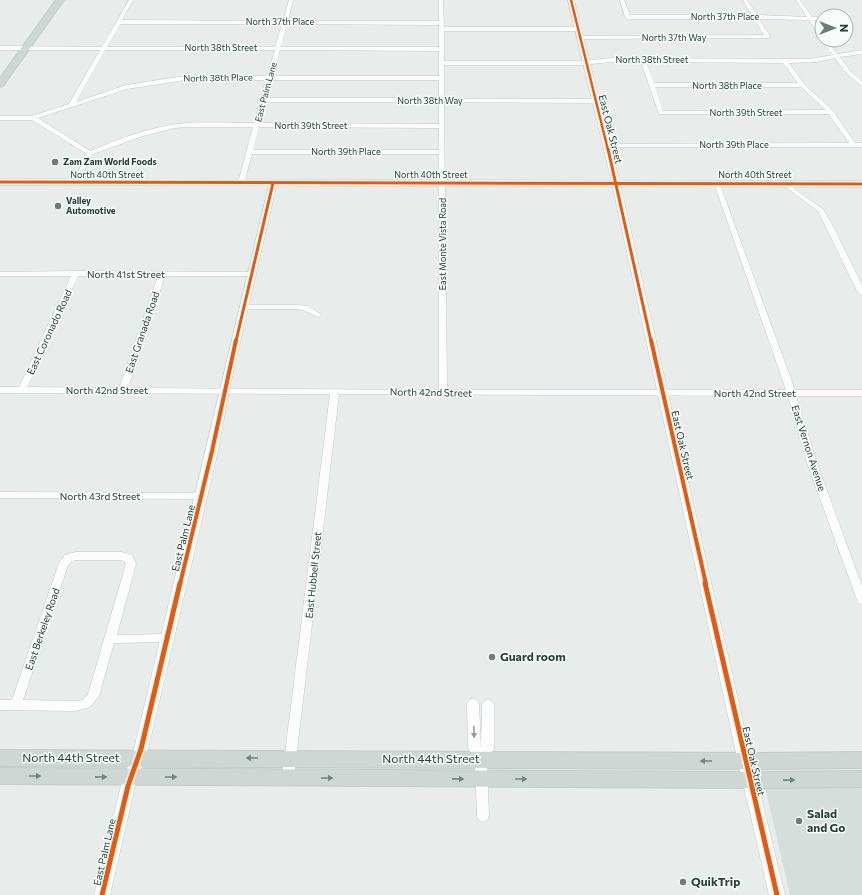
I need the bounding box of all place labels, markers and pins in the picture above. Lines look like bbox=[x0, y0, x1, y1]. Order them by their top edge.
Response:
place label: Zam Zam World Foods bbox=[63, 156, 157, 167]
marker: Zam Zam World Foods bbox=[50, 157, 60, 167]
place label: Valley Automotive bbox=[66, 195, 116, 216]
marker: Valley Automotive bbox=[53, 201, 63, 211]
place label: Guard room bbox=[500, 649, 566, 663]
marker: Guard room bbox=[487, 652, 497, 662]
place label: Salad and Go bbox=[807, 806, 846, 834]
marker: Salad and Go bbox=[794, 816, 804, 826]
place label: QuikTrip bbox=[691, 874, 740, 888]
marker: QuikTrip bbox=[678, 877, 688, 887]

